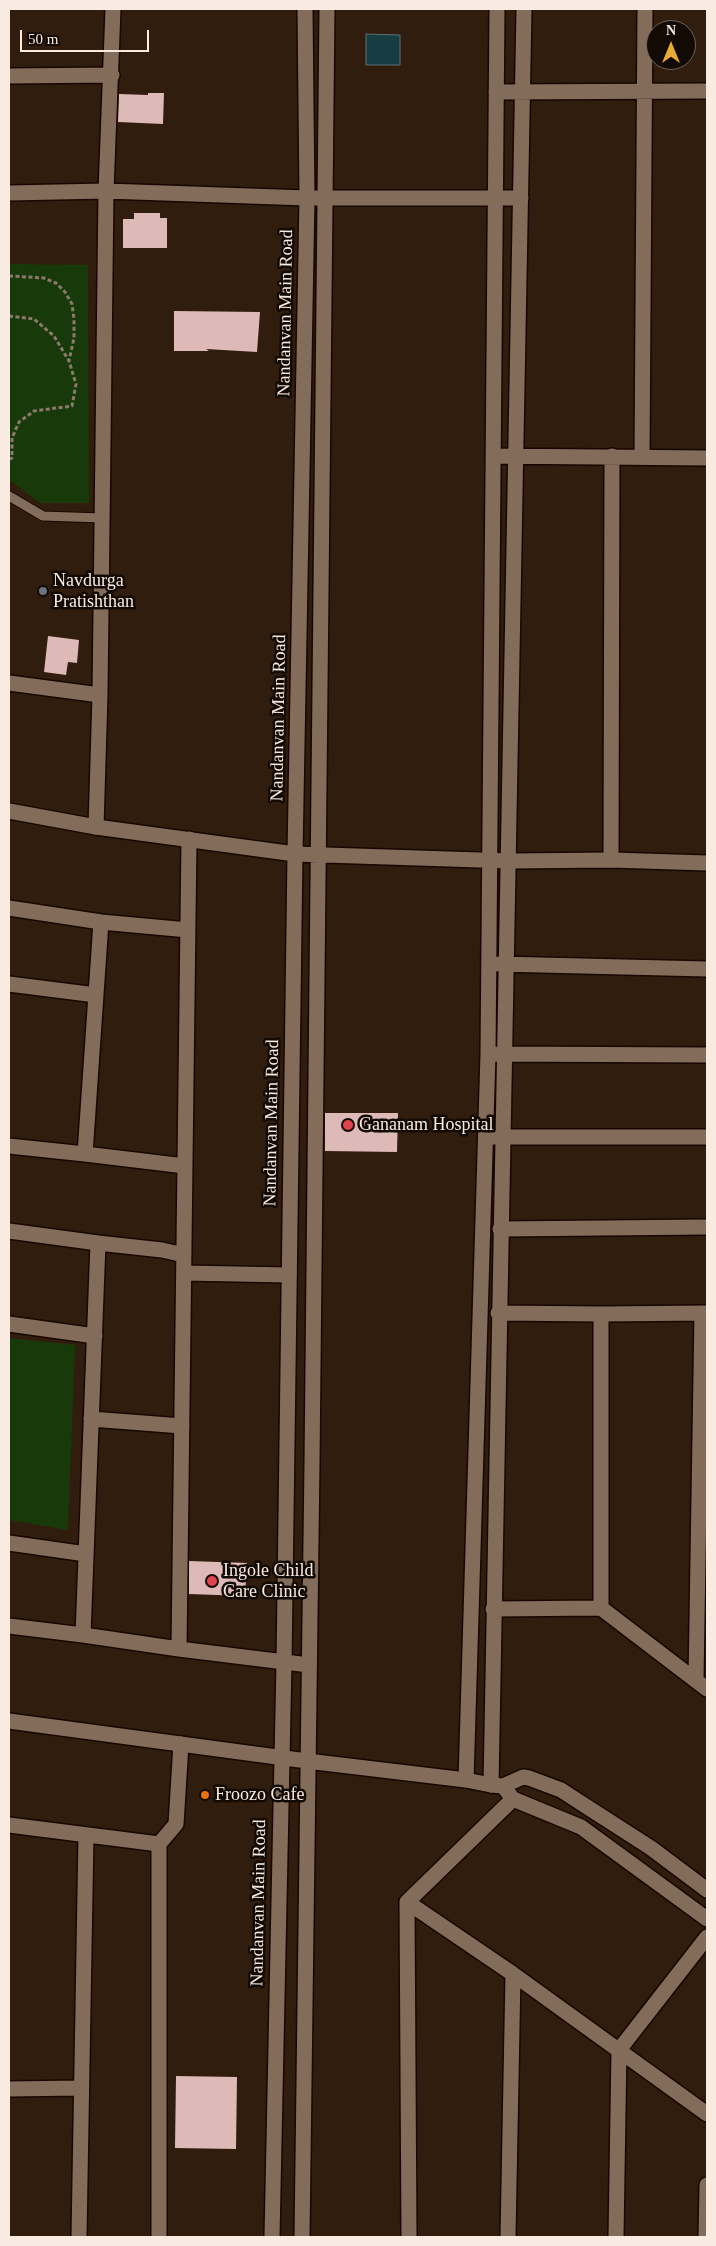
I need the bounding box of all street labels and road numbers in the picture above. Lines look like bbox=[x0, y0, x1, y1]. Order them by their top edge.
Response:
street label: Nandanvan Main Road bbox=[274, 229, 298, 397]
street label: Nandanvan Main Road bbox=[267, 634, 291, 802]
street label: Nandanvan Main Road bbox=[260, 1039, 284, 1207]
street label: Nandanvan Main Road bbox=[247, 1819, 271, 1987]

